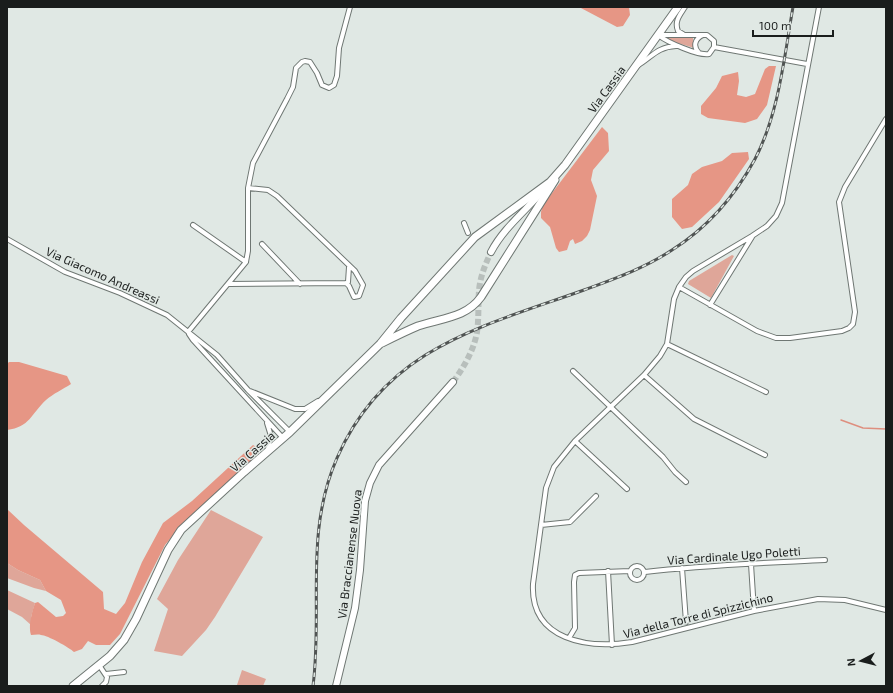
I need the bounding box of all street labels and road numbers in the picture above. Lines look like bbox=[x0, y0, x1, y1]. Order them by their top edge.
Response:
street label: Via Cassia bbox=[584, 63, 628, 115]
street label: Via Giacomo Andreassi bbox=[44, 244, 162, 306]
street label: Via Cassia bbox=[227, 428, 277, 474]
street label: Via Braccianense Nuova bbox=[334, 489, 364, 619]
street label: Via Cardinale Ugo Poletti bbox=[667, 543, 801, 567]
street label: Via della Torre di Spizzichino bbox=[622, 590, 775, 640]

